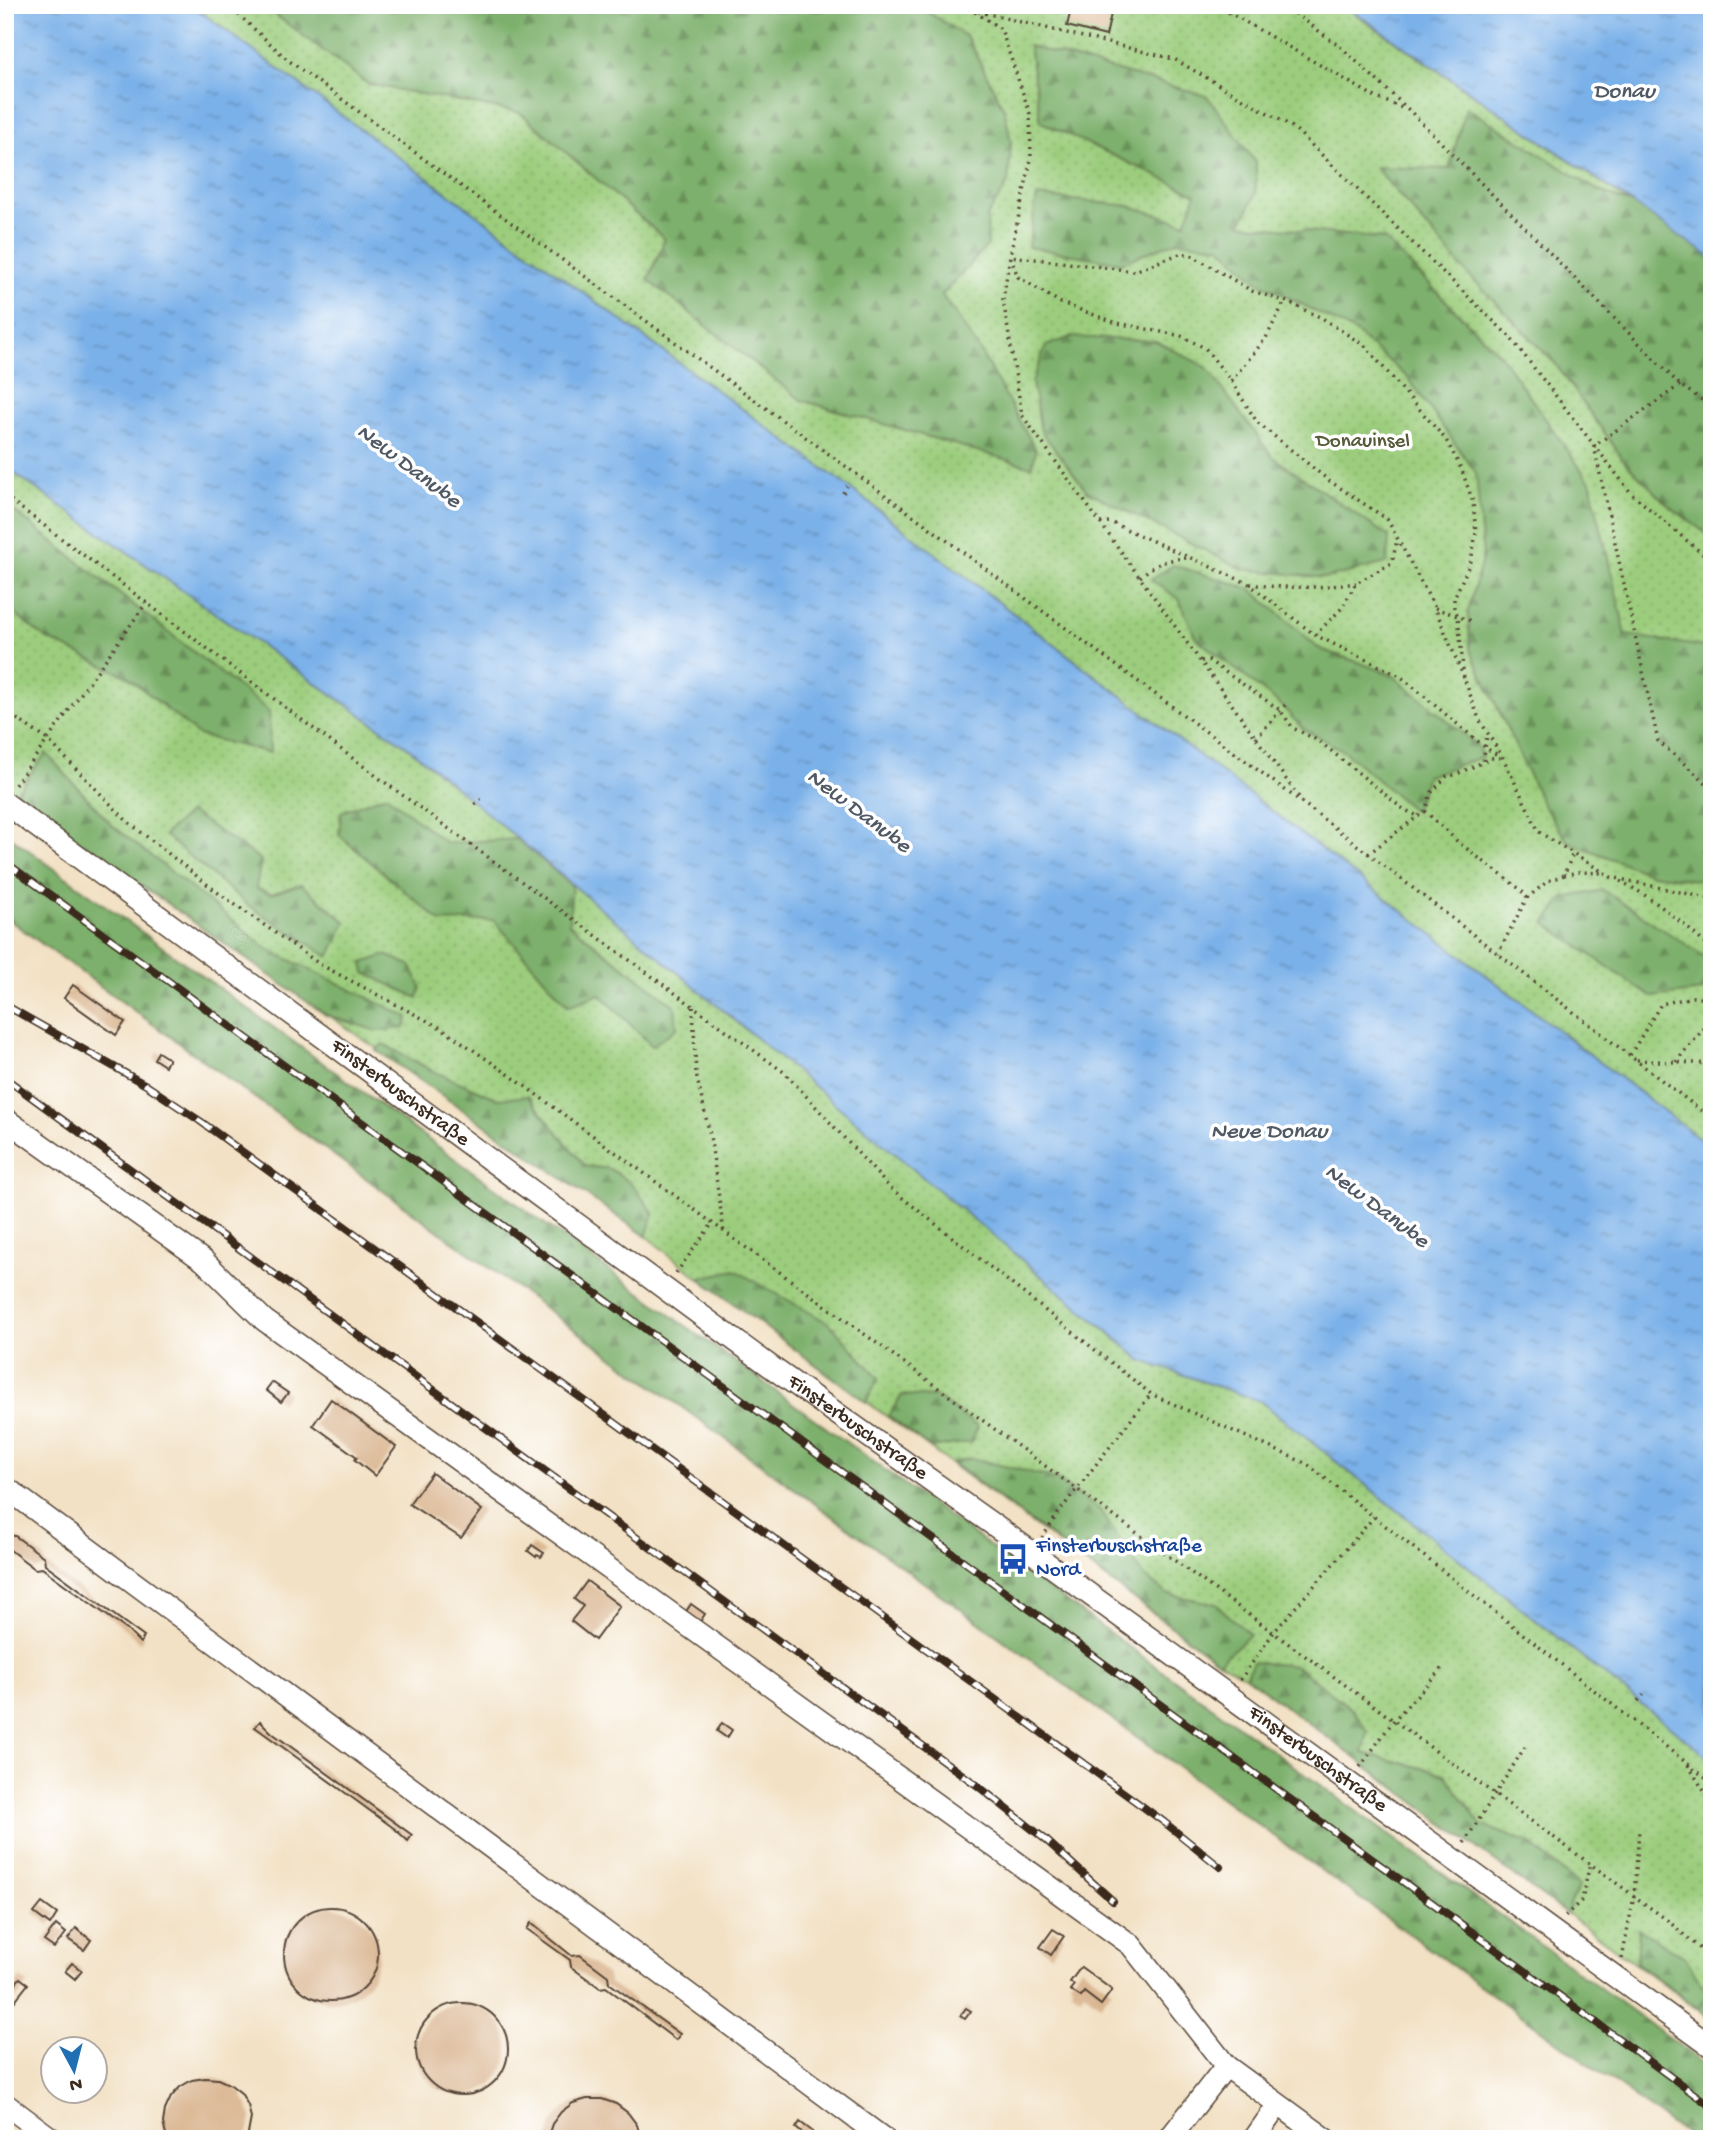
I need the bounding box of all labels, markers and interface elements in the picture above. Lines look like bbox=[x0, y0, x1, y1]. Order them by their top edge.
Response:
water label: Donau bbox=[1593, 79, 1657, 106]
water label: New Danube bbox=[350, 419, 466, 516]
park label: Donauinsel bbox=[1314, 430, 1410, 455]
water label: New Danube bbox=[800, 764, 916, 861]
street label: Finsterbuschstraße bbox=[325, 1034, 475, 1153]
water label: Neue Donau bbox=[1211, 1119, 1329, 1146]
water label: New Danube bbox=[1318, 1159, 1434, 1256]
street label: Finsterbuschstraße bbox=[782, 1369, 933, 1487]
place label: Finsterbuschstraße Nord bbox=[1035, 1535, 1203, 1584]
bus stop icon: Finsterbuschstraße Nord bbox=[996, 1542, 1030, 1576]
street label: Finsterbuschstraße bbox=[1242, 1700, 1393, 1819]
north arrow bbox=[38, 2036, 108, 2106]
text: N bbox=[68, 2071, 83, 2096]

